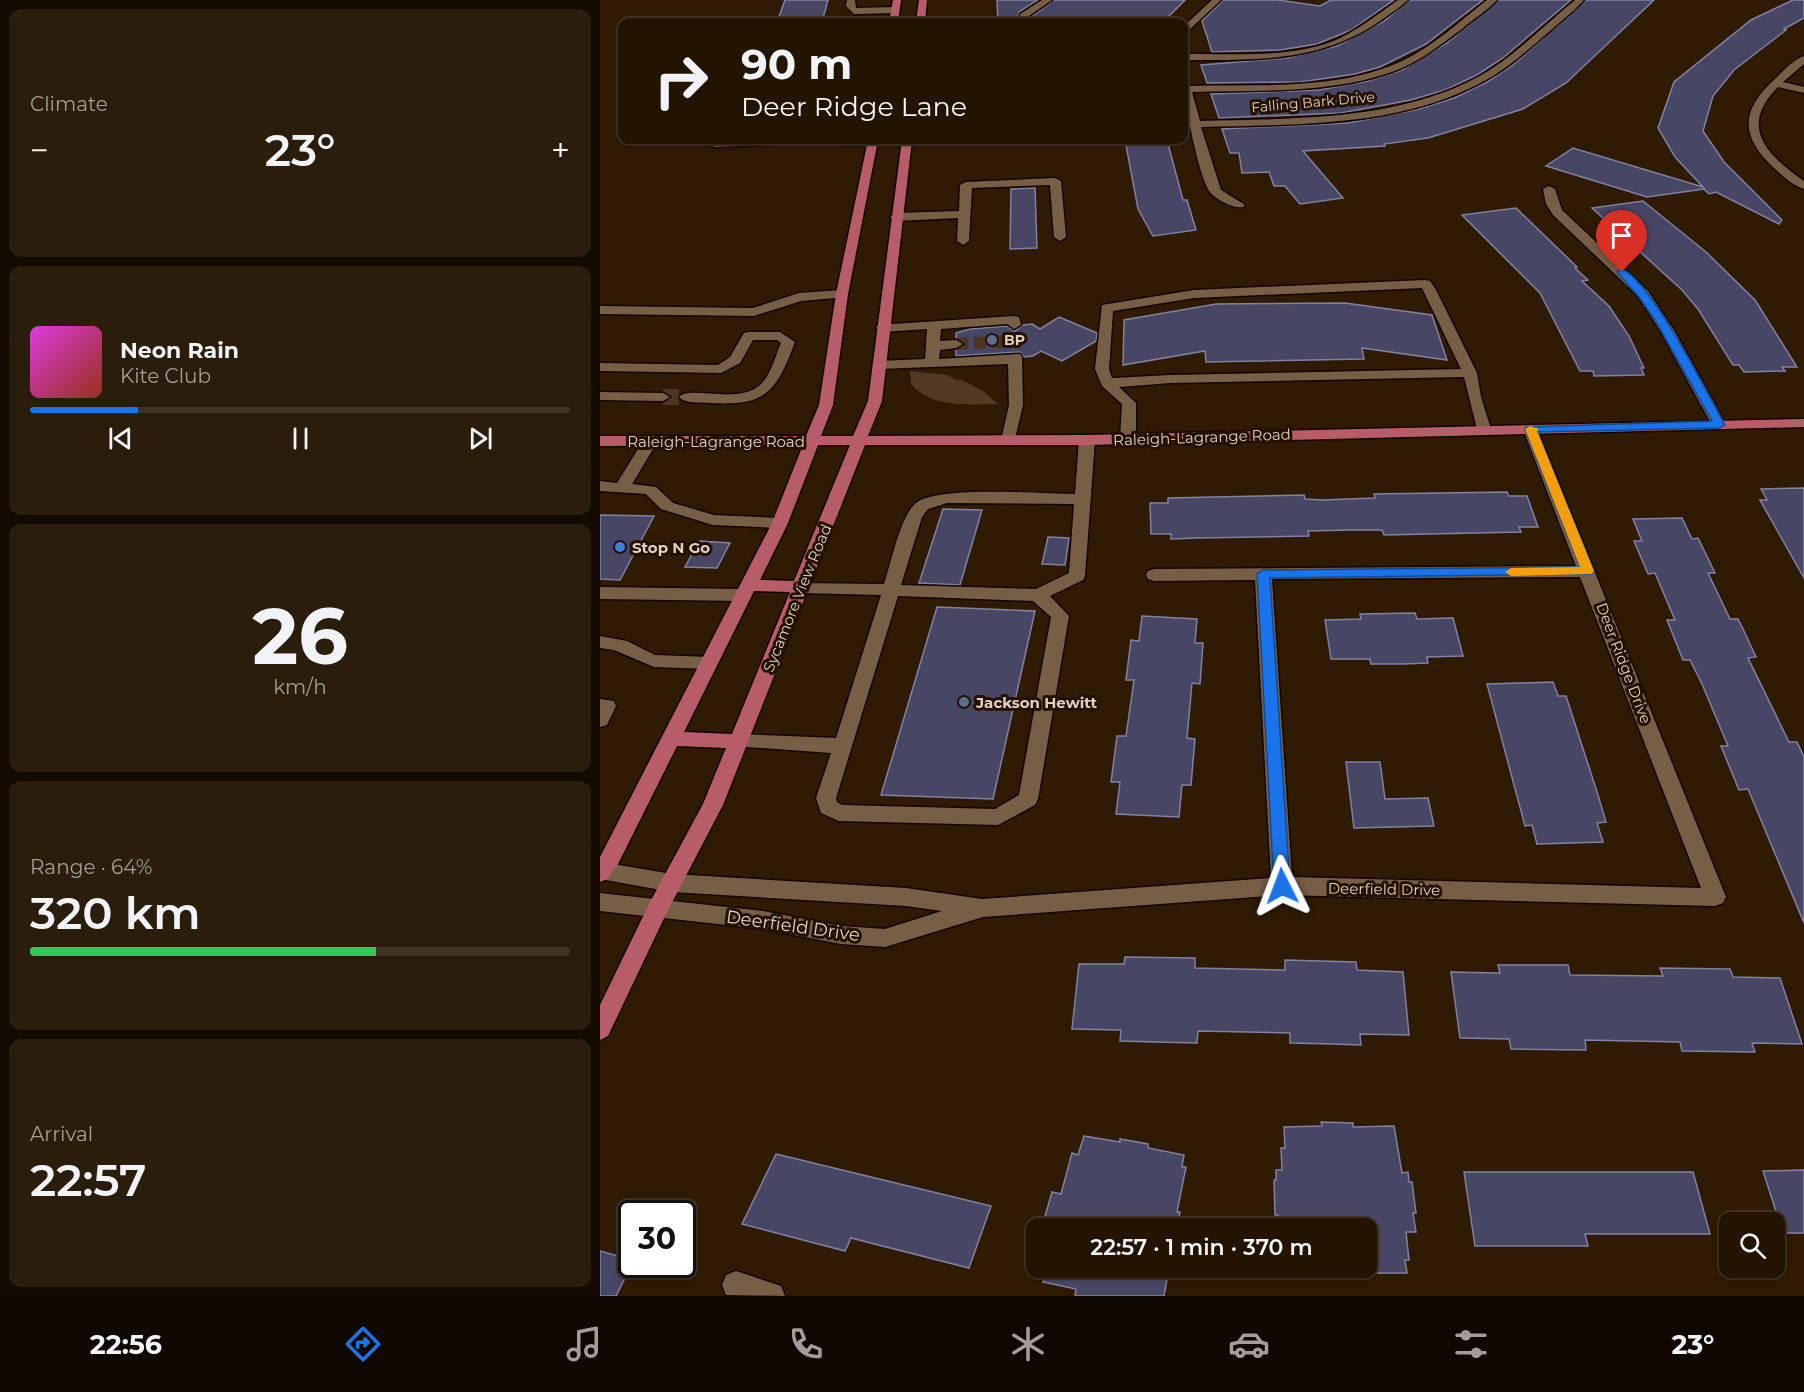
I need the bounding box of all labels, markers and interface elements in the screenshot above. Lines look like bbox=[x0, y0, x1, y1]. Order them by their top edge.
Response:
text: 90 m bbox=[741, 38, 852, 90]
icon: right bbox=[642, 42, 720, 120]
street label: Falling Bark Drive bbox=[1251, 88, 1375, 116]
text: Deer Ridge Lane bbox=[741, 90, 967, 123]
text: Climate bbox=[30, 92, 108, 116]
text: 23° bbox=[265, 122, 335, 177]
text: − bbox=[30, 130, 49, 170]
text: + bbox=[551, 130, 570, 170]
pin bbox=[1596, 210, 1647, 272]
icon: arrive bbox=[1605, 219, 1638, 252]
place label: BP bbox=[1004, 331, 1025, 349]
marker: BP bbox=[985, 333, 999, 347]
text: Neon Rain bbox=[120, 337, 239, 364]
text: Kite Club bbox=[120, 364, 211, 388]
icon: previous bbox=[104, 422, 137, 455]
icon: pause bbox=[284, 422, 317, 455]
icon: next bbox=[464, 422, 497, 455]
street label: Raleigh-Lagrange Road bbox=[1113, 424, 1291, 450]
street label: Raleigh-Lagrange Road bbox=[627, 432, 805, 451]
street label: Sycamore View Road bbox=[759, 521, 835, 675]
place label: Stop N Go bbox=[632, 538, 710, 557]
marker: Stop N Go bbox=[613, 540, 627, 554]
text: 26 bbox=[252, 588, 348, 684]
street label: Deer Ridge Drive bbox=[1592, 600, 1656, 726]
text: km/h bbox=[273, 675, 327, 699]
place label: Jackson Hewitt bbox=[975, 693, 1098, 712]
marker: Jackson Hewitt bbox=[957, 695, 971, 709]
position arrow bbox=[1250, 854, 1314, 918]
text: Range · 64% bbox=[30, 855, 152, 879]
street label: Deerfield Drive bbox=[1328, 879, 1440, 899]
text: 320 km bbox=[30, 885, 201, 940]
street label: Deerfield Drive bbox=[725, 906, 861, 946]
text: Arrival bbox=[30, 1122, 93, 1146]
text: 22:57 bbox=[30, 1152, 146, 1207]
speed limit sign: 30 bbox=[618, 1200, 696, 1278]
map controls bbox=[1719, 1212, 1785, 1278]
button: search bbox=[1719, 1212, 1785, 1278]
text: 22:57 · 1 min · 370 m bbox=[1090, 1234, 1313, 1261]
icon: directions bbox=[342, 1323, 384, 1365]
icon: music bbox=[563, 1323, 605, 1365]
icon: phone bbox=[785, 1323, 827, 1365]
icon: climate bbox=[1007, 1323, 1049, 1365]
icon: car bbox=[1228, 1323, 1270, 1365]
icon: filters bbox=[1450, 1323, 1492, 1365]
text: 22:56 bbox=[90, 1328, 162, 1361]
text: 23° bbox=[1671, 1328, 1714, 1361]

